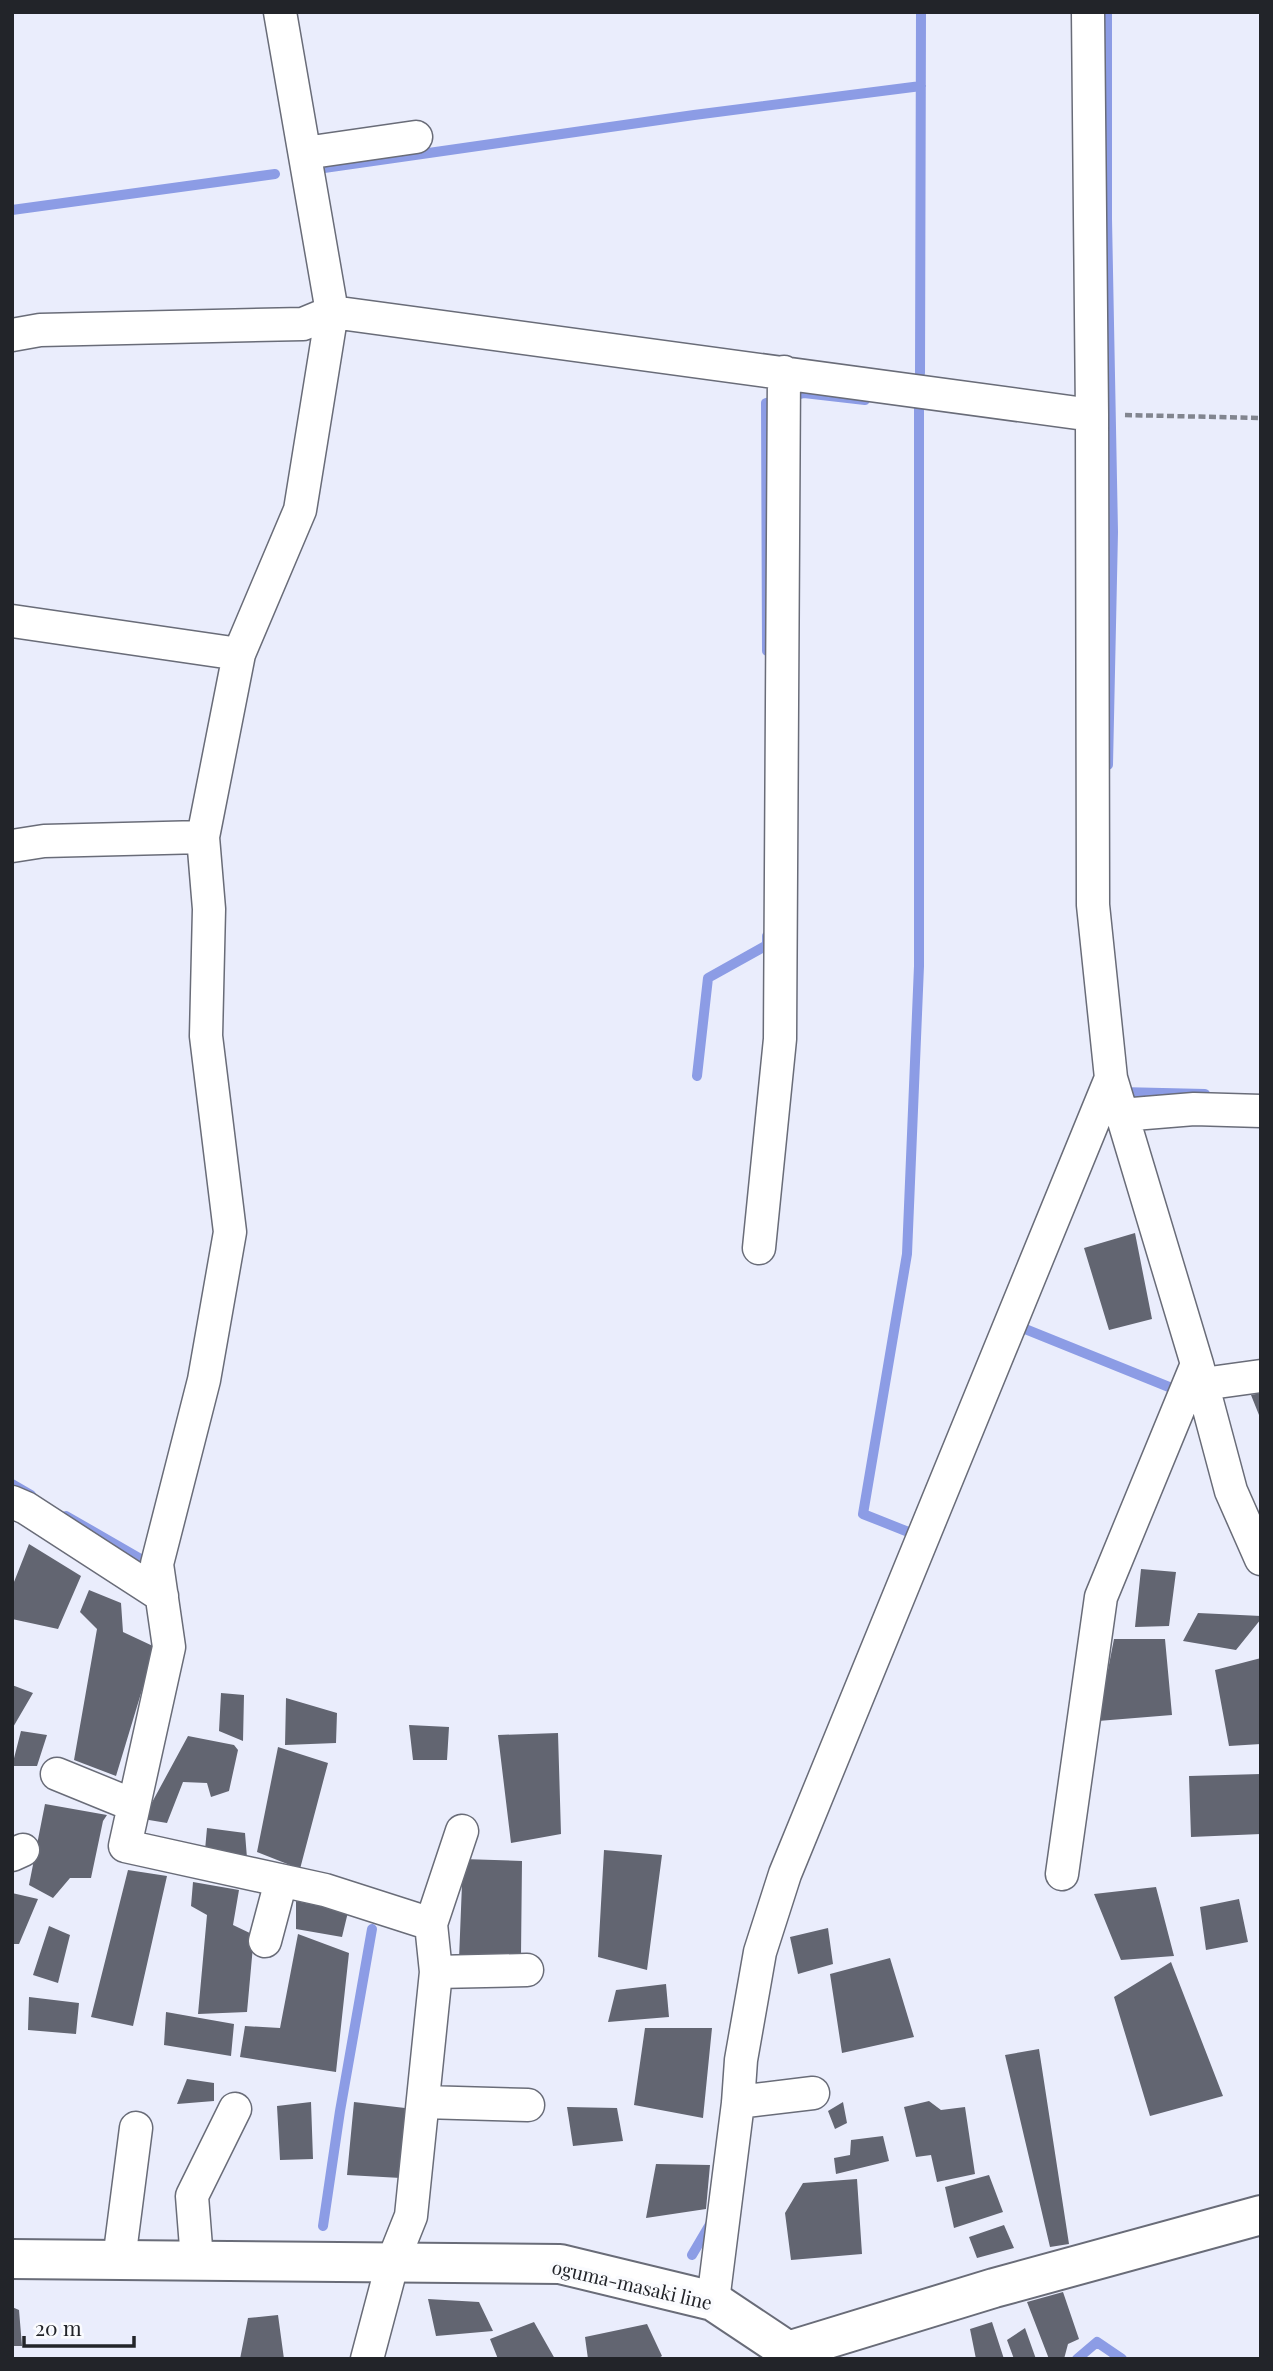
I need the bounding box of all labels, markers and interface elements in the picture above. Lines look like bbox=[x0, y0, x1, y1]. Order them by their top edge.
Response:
street label: oguma-masaki line bbox=[550, 2253, 715, 2315]
scale bar bbox=[24, 2304, 135, 2348]
text: 20 m bbox=[35, 2313, 82, 2341]

